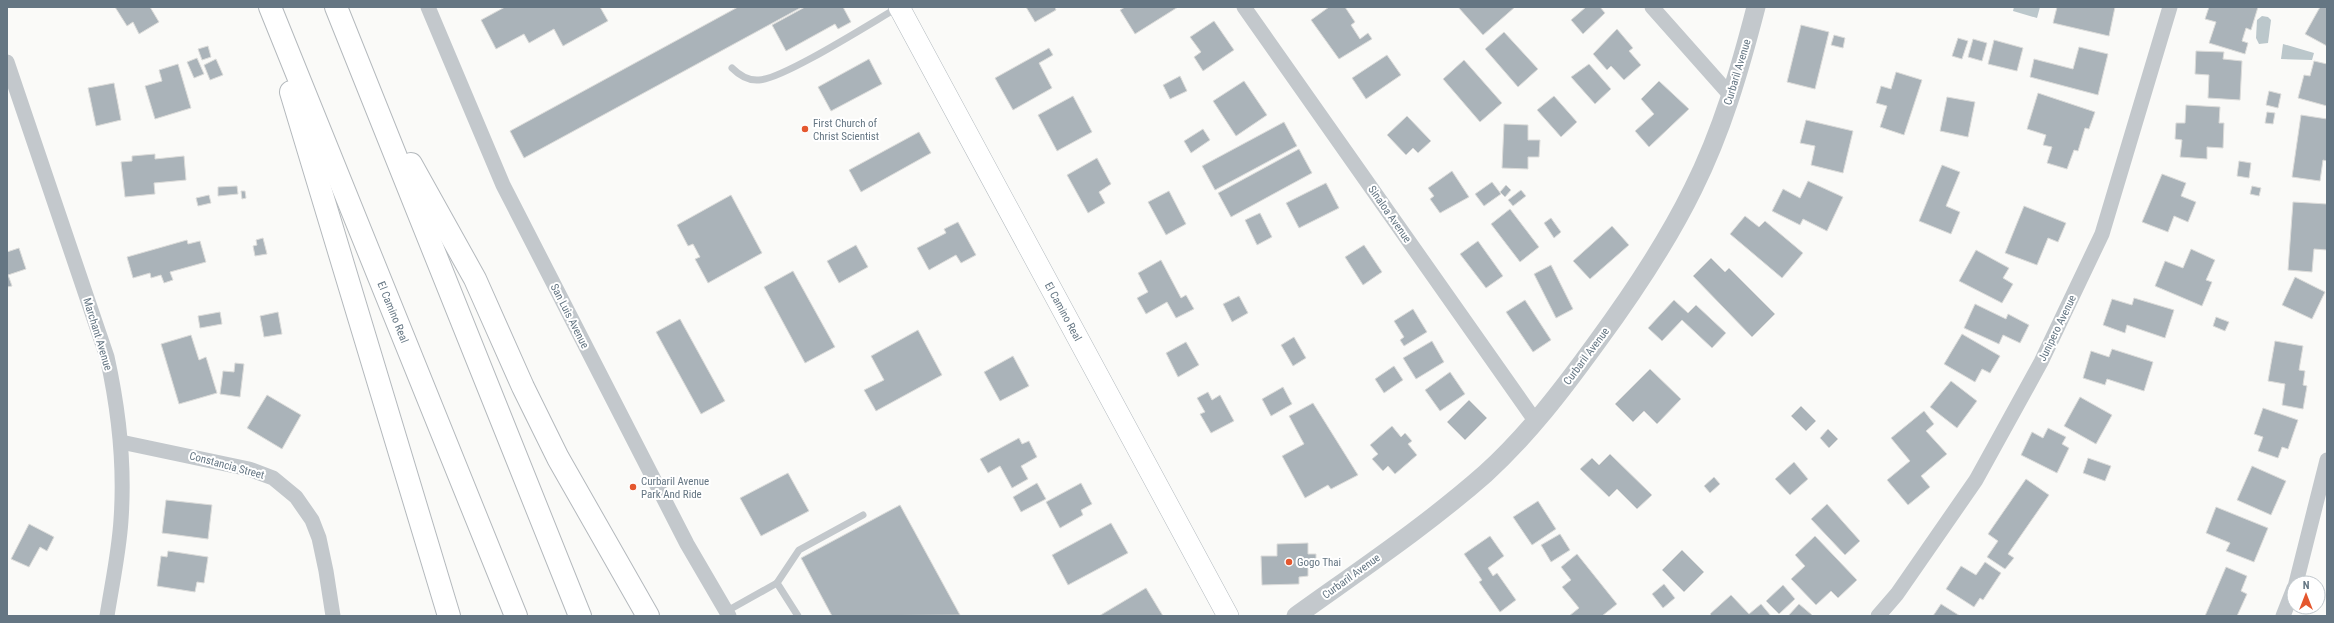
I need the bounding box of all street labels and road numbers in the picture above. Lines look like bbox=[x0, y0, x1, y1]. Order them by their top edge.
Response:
street label: Curbaril Avenue bbox=[1721, 38, 1754, 107]
street label: Sinaloa Avenue bbox=[1365, 183, 1414, 245]
street label: El Camino Real bbox=[375, 280, 411, 345]
street label: El Camino Real bbox=[1042, 280, 1084, 343]
street label: San Luis Avenue bbox=[548, 282, 591, 351]
street label: Junipero Avenue bbox=[2036, 293, 2079, 363]
street label: Marchant Avenue bbox=[80, 296, 115, 372]
street label: Curbaril Avenue bbox=[1561, 325, 1612, 387]
street label: Constancia Street bbox=[188, 449, 266, 482]
street label: Curbaril Avenue bbox=[1320, 551, 1383, 602]

